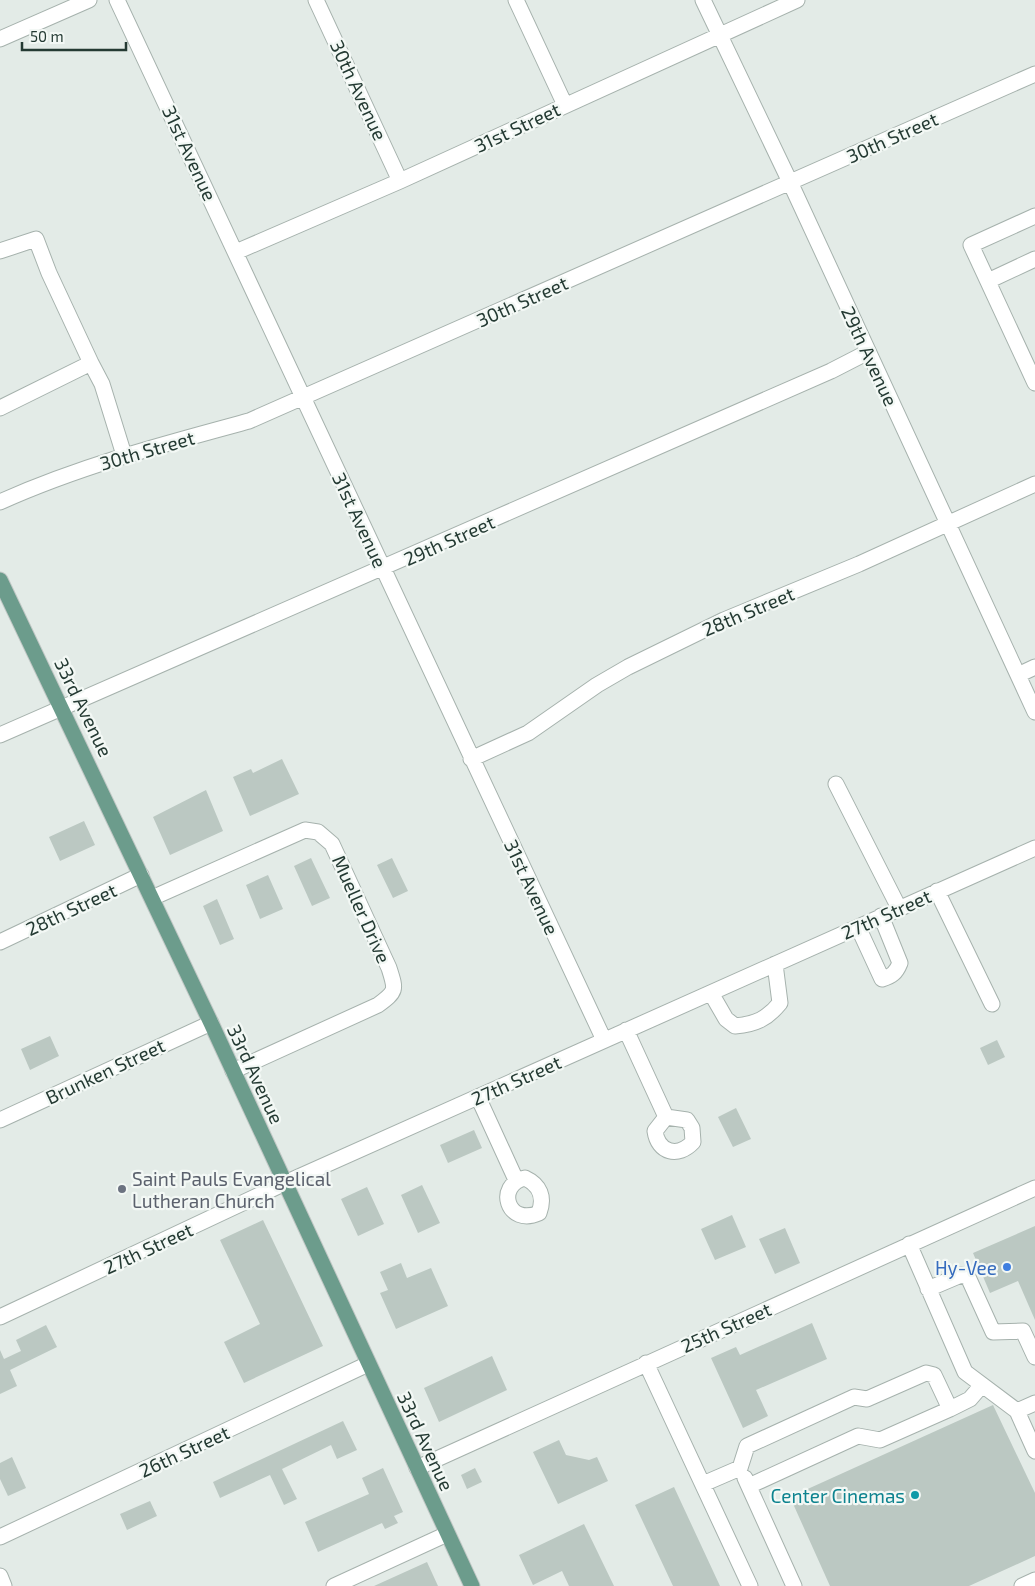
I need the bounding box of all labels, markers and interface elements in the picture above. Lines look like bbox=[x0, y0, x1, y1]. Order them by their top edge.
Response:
scale bar bbox=[22, 20, 126, 52]
text: 50 m bbox=[30, 27, 64, 45]
street label: 30th Avenue bbox=[326, 36, 392, 144]
street label: 31st Street bbox=[470, 97, 564, 157]
street label: 31st Avenue bbox=[158, 102, 222, 204]
street label: 30th Street bbox=[843, 107, 941, 167]
street label: 30th Street bbox=[473, 271, 571, 331]
street label: 29th Avenue bbox=[837, 303, 903, 409]
street label: 30th Street bbox=[97, 426, 197, 474]
street label: 31st Avenue bbox=[328, 469, 392, 571]
street label: 29th Street bbox=[400, 510, 498, 570]
street label: 28th Street bbox=[699, 581, 797, 641]
street label: 33rd Avenue bbox=[50, 654, 118, 760]
street label: 31st Avenue bbox=[500, 836, 564, 938]
street label: Mueller Drive bbox=[328, 851, 396, 967]
street label: 28th Street bbox=[22, 878, 120, 940]
street label: 27th Street bbox=[838, 884, 934, 944]
street label: 33rd Avenue bbox=[223, 1021, 289, 1127]
street label: Brunken Street bbox=[42, 1033, 168, 1109]
street label: 27th Street bbox=[468, 1050, 564, 1110]
place label: Saint Pauls Evangelical Lutheran Church bbox=[132, 1167, 331, 1212]
marker: Saint Pauls Evangelical Lutheran Church bbox=[116, 1183, 128, 1195]
street label: 27th Street bbox=[100, 1217, 196, 1279]
place label: Hy-Vee bbox=[935, 1256, 997, 1279]
marker: Hy-Vee bbox=[1001, 1261, 1013, 1273]
street label: 25th Street bbox=[677, 1297, 775, 1357]
street label: 33rd Avenue bbox=[393, 1388, 459, 1494]
street label: 26th Street bbox=[135, 1420, 233, 1482]
place label: Center Cinemas bbox=[771, 1484, 905, 1507]
marker: Center Cinemas bbox=[909, 1489, 921, 1501]

